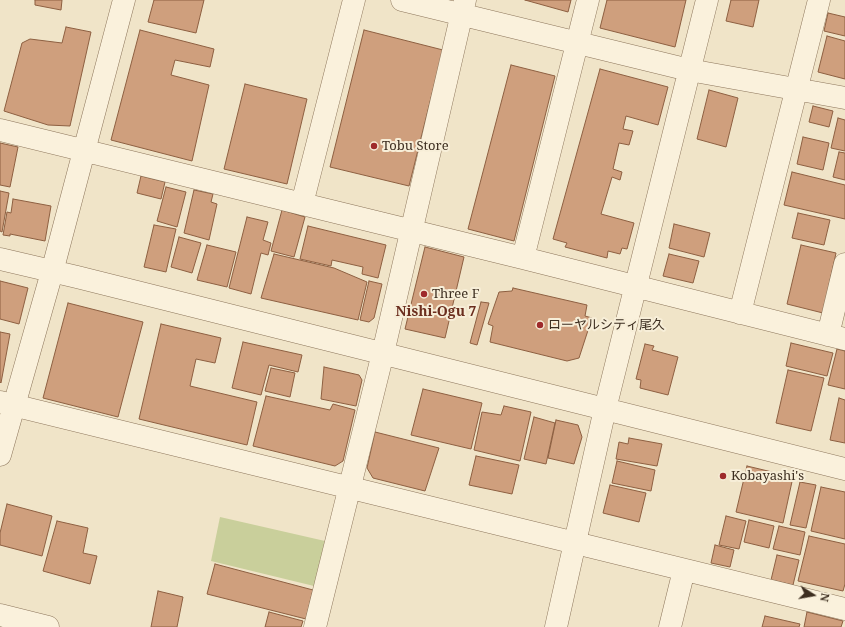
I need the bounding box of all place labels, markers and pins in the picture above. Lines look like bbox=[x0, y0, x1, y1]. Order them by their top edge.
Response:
place label: Tobu Store bbox=[382, 138, 449, 154]
marker: Tobu Store bbox=[369, 141, 379, 151]
place label: Three F bbox=[432, 286, 479, 302]
marker: Three F bbox=[419, 289, 429, 299]
place label: ローヤルシティ尾久 bbox=[548, 317, 665, 333]
marker: ローヤルシティ尾久 bbox=[535, 320, 545, 330]
place label: Kobayashi's bbox=[731, 468, 804, 484]
marker: Kobayashi's bbox=[718, 471, 728, 481]

